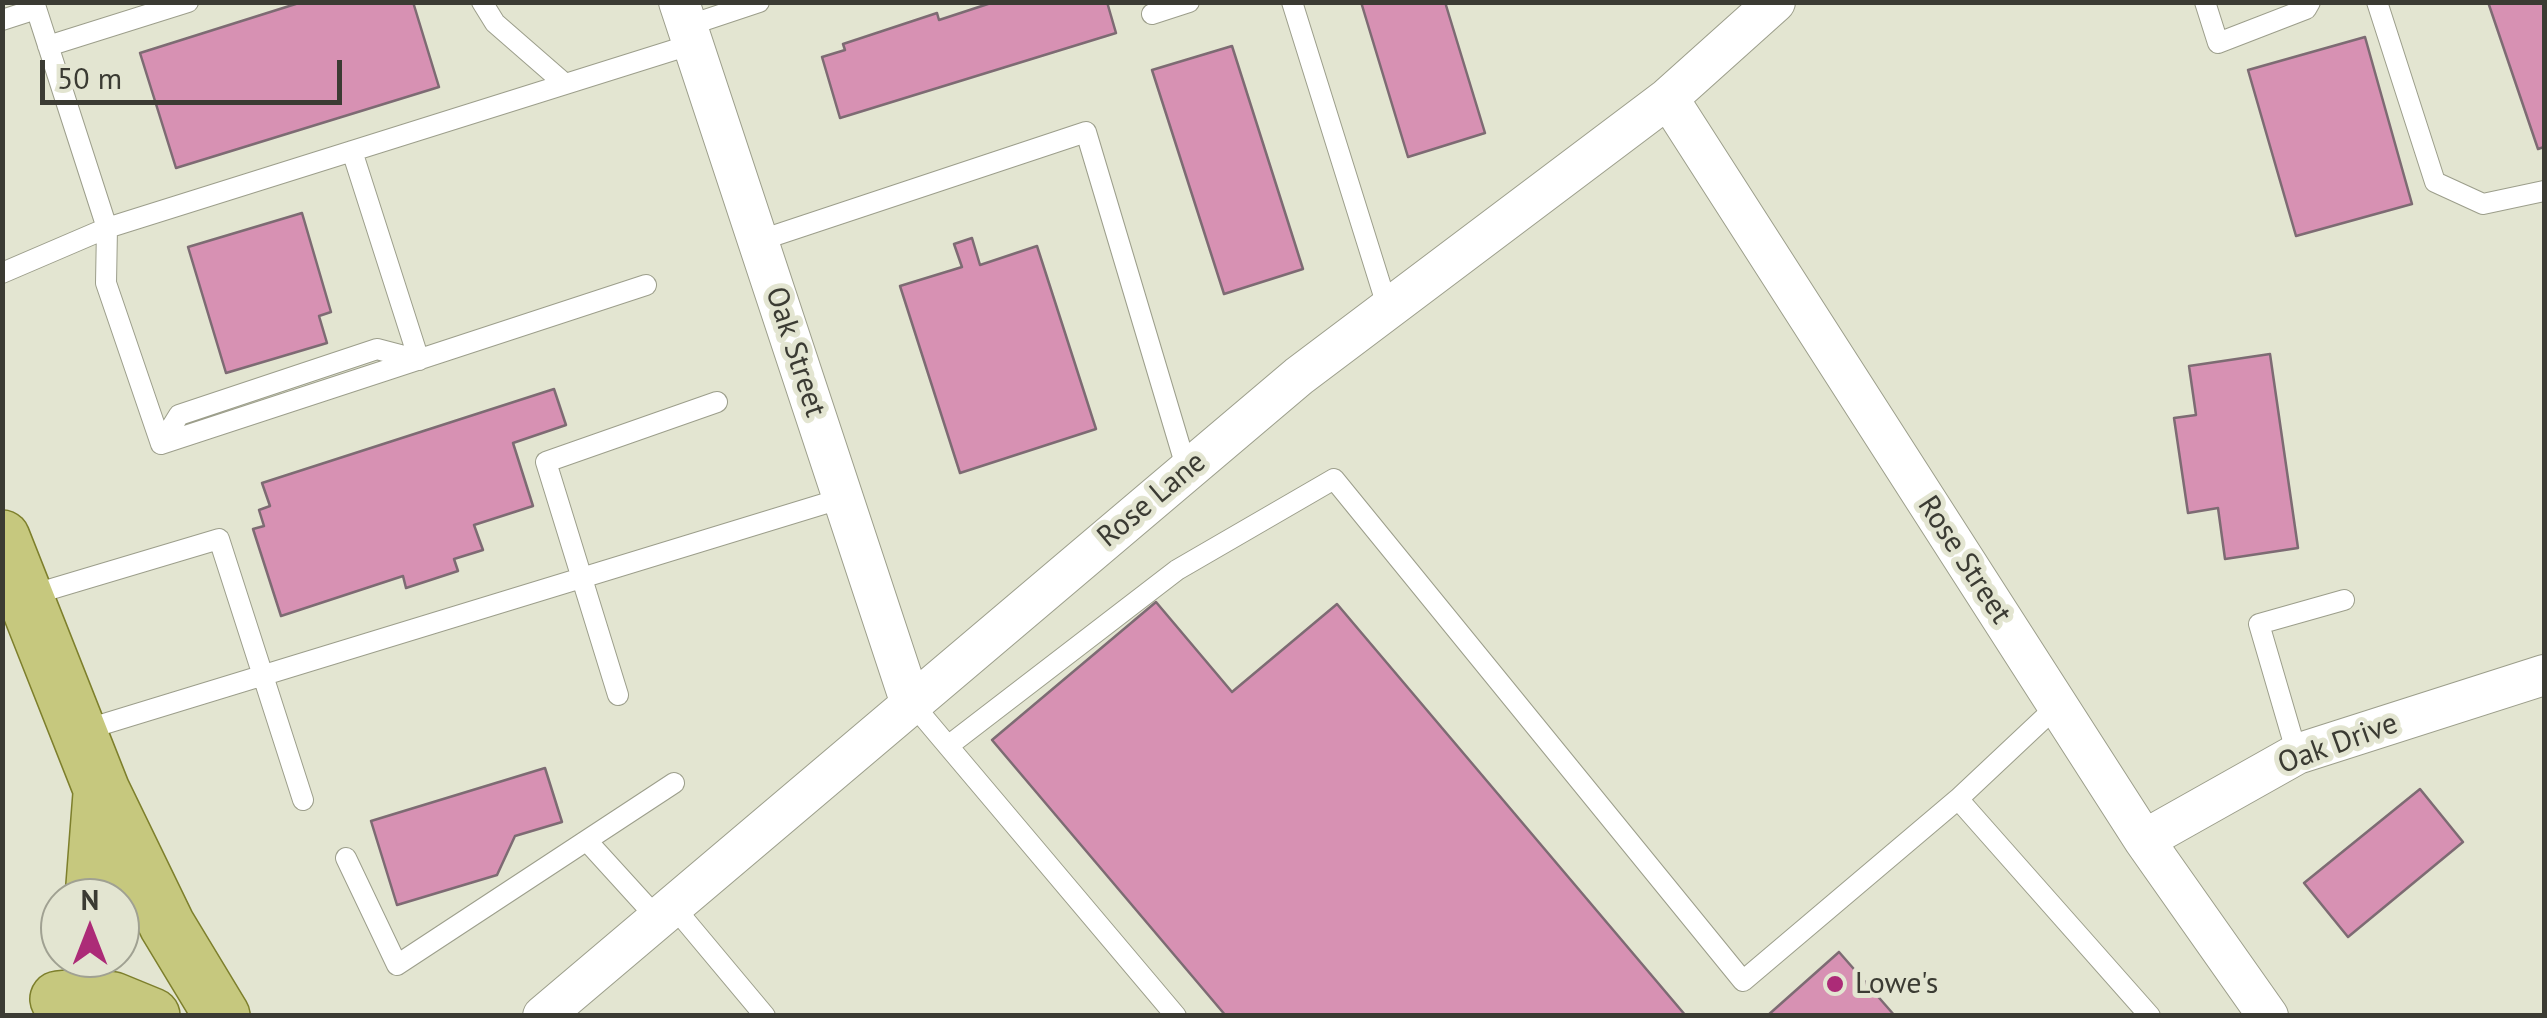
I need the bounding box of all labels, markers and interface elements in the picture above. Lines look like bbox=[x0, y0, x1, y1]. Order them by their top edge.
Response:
scale bar bbox=[45, 40, 348, 102]
text: 50 m bbox=[57, 58, 122, 97]
street label: Oak Street bbox=[757, 283, 833, 421]
street label: Rose Lane bbox=[1091, 444, 1213, 556]
street label: Rose Street bbox=[1909, 489, 2019, 631]
street label: Oak Drive bbox=[2273, 706, 2403, 782]
north arrow bbox=[40, 878, 140, 978]
text: N bbox=[81, 881, 99, 918]
place label: Lowe's bbox=[1855, 966, 1938, 1002]
marker: Lowe's bbox=[1824, 973, 1846, 995]

